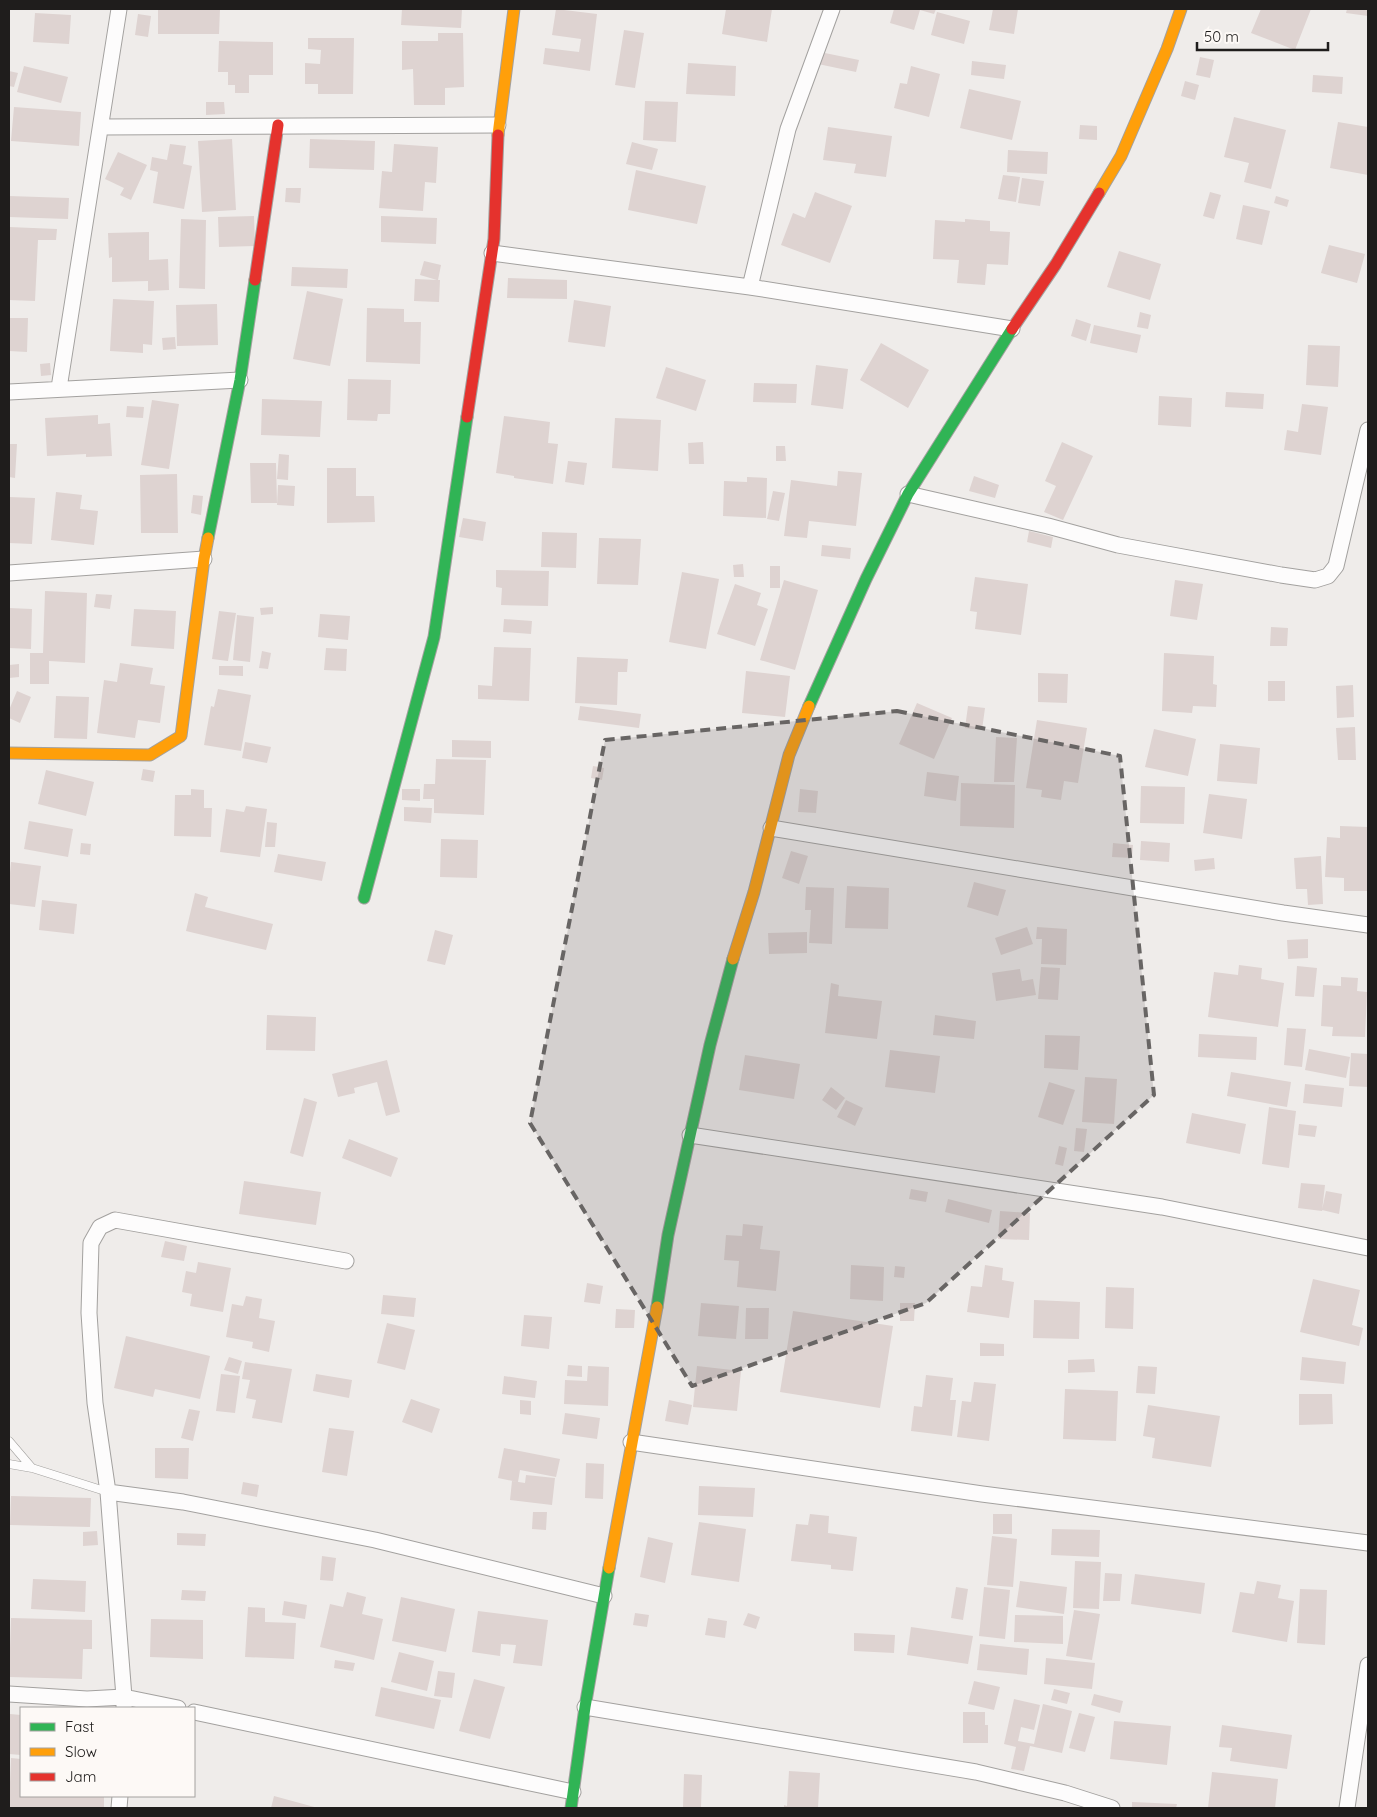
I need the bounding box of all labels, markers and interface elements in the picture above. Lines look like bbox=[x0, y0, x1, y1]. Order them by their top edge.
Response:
scale bar bbox=[1197, 20, 1328, 52]
text: 50 m bbox=[1204, 27, 1239, 46]
legend bbox=[20, 1707, 195, 1797]
text: Fast bbox=[65, 1717, 94, 1736]
text: Slow bbox=[65, 1742, 97, 1761]
text: Jam bbox=[65, 1767, 96, 1786]

